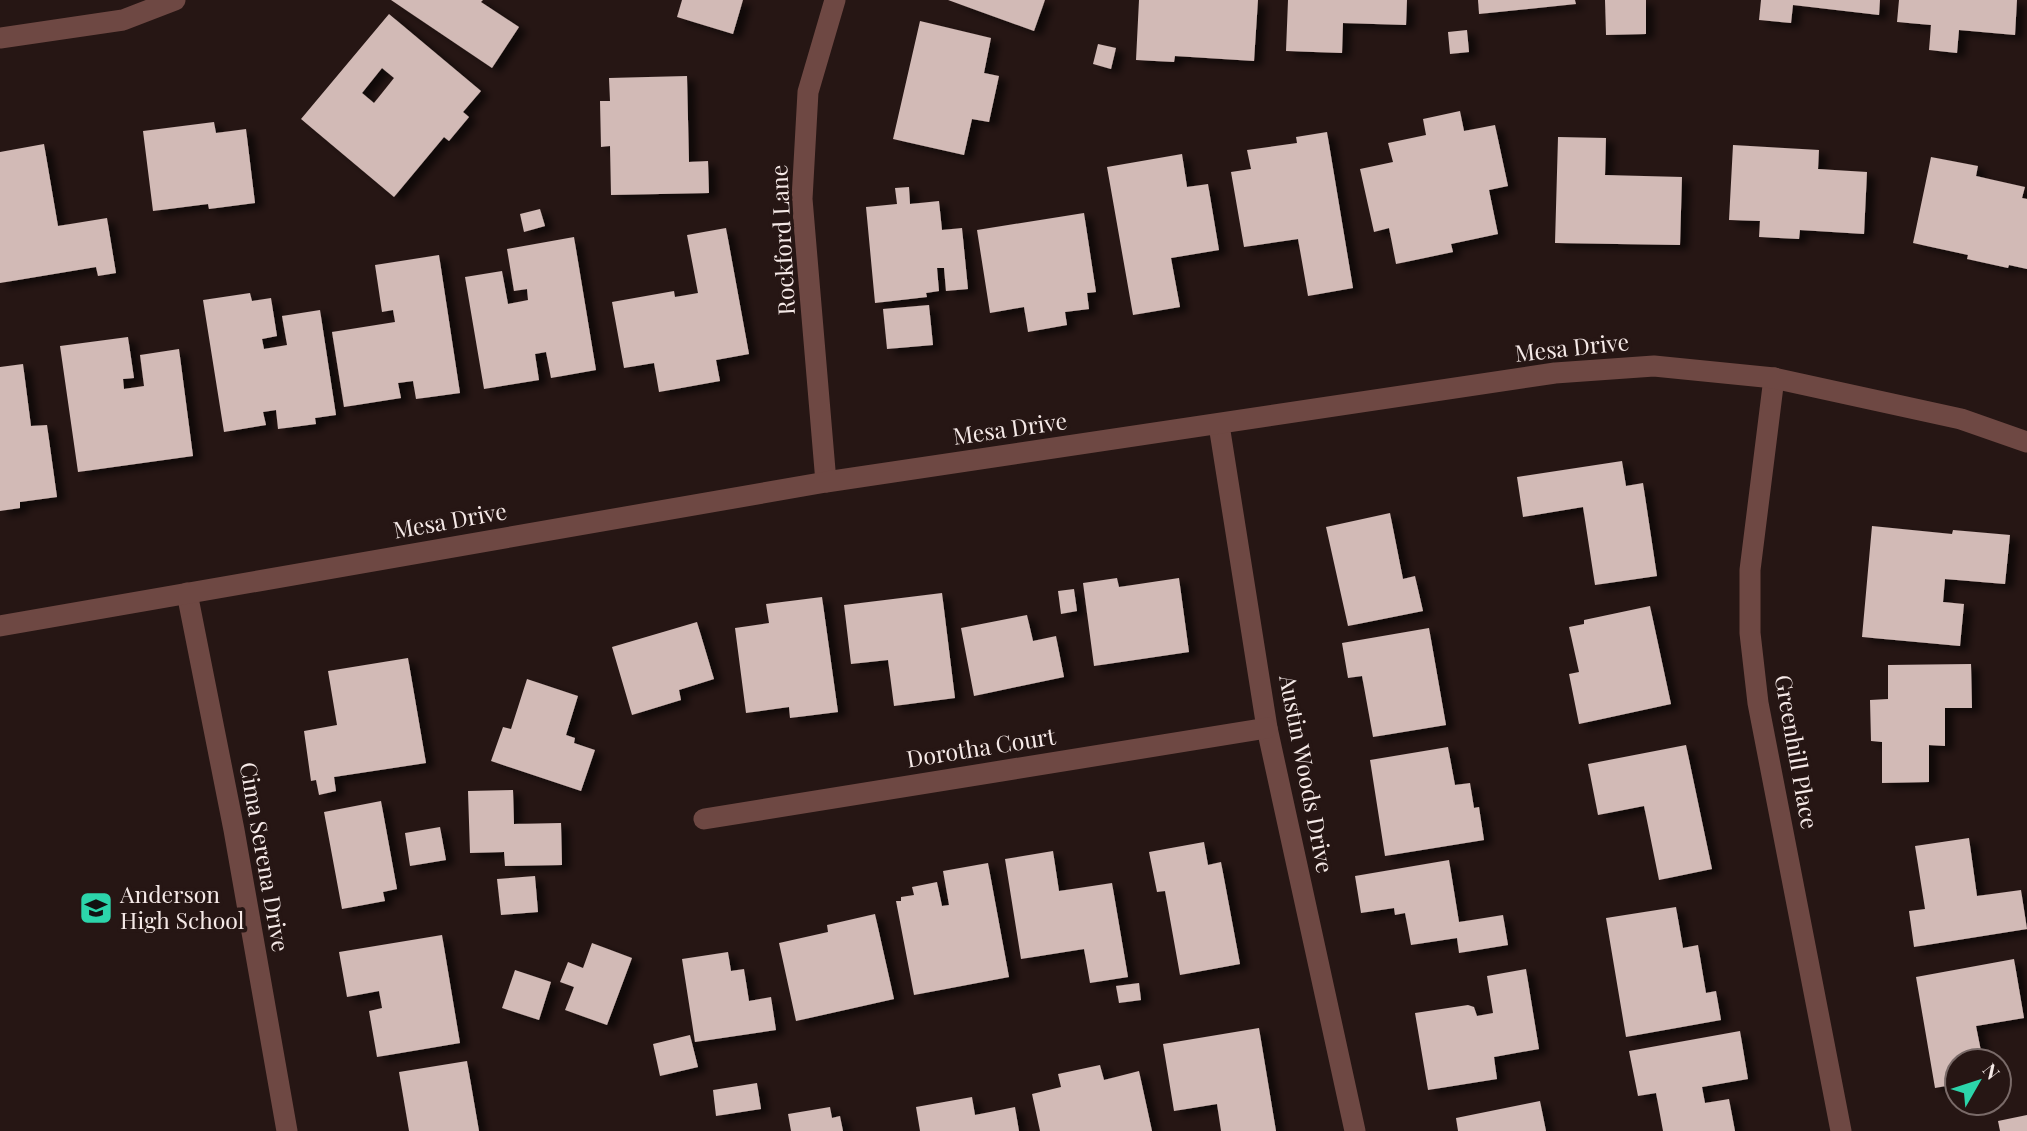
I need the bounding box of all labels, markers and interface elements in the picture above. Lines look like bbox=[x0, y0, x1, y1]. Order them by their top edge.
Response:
street label: Rockford Lane bbox=[762, 164, 801, 316]
street label: Mesa Drive bbox=[1513, 325, 1631, 368]
street label: Mesa Drive bbox=[951, 404, 1069, 451]
street label: Mesa Drive bbox=[391, 494, 509, 545]
street label: Austin Woods Drive bbox=[1273, 671, 1342, 875]
street label: Greenhill Place bbox=[1769, 672, 1826, 831]
street label: Dorotha Court bbox=[904, 719, 1058, 774]
street label: Cima Serena Drive bbox=[234, 759, 297, 954]
place label: Anderson High School bbox=[119, 878, 245, 935]
school or university icon: Anderson High School bbox=[77, 889, 115, 927]
north arrow bbox=[1943, 1047, 2013, 1117]
text: N bbox=[1978, 1057, 2007, 1084]

